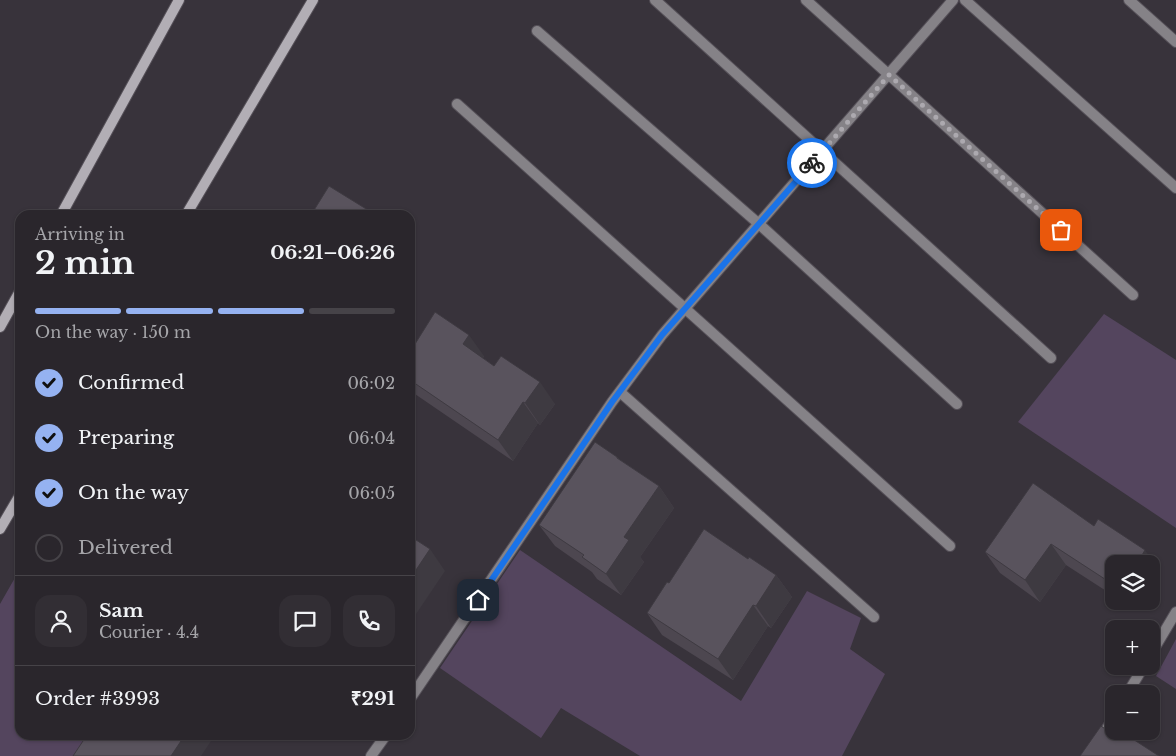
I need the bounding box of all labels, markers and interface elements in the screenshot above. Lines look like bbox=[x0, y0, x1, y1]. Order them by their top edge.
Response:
courier bbox=[787, 138, 837, 188]
icon: bike bbox=[798, 149, 826, 177]
pin bbox=[1040, 209, 1082, 251]
icon: bag bbox=[1047, 216, 1075, 244]
text: Arriving in bbox=[35, 224, 125, 244]
text: 06:21–06:26 bbox=[270, 241, 395, 264]
text: 2 min bbox=[35, 243, 135, 283]
text: On the way · 150 m bbox=[35, 322, 191, 342]
icon: check bbox=[35, 369, 63, 397]
text: Confirmed bbox=[78, 371, 184, 394]
text: 06:02 bbox=[347, 373, 395, 393]
icon: check bbox=[35, 424, 63, 452]
text: Preparing bbox=[78, 426, 174, 449]
text: 06:04 bbox=[348, 428, 395, 448]
icon: check bbox=[35, 479, 63, 507]
text: On the way bbox=[78, 481, 189, 504]
text: 06:05 bbox=[348, 483, 395, 503]
text: Delivered bbox=[78, 536, 173, 559]
map controls bbox=[1105, 555, 1160, 740]
button: layers bbox=[1105, 555, 1160, 610]
pin bbox=[457, 579, 499, 621]
icon: home bbox=[464, 586, 492, 614]
button: person bbox=[35, 595, 87, 647]
button: chat bbox=[279, 595, 331, 647]
button: phone bbox=[343, 595, 395, 647]
text: Sam bbox=[99, 599, 144, 622]
button: + bbox=[1105, 620, 1160, 675]
text: Courier · 4.4 bbox=[99, 622, 199, 642]
button: − bbox=[1105, 685, 1160, 740]
text: Order #3993 bbox=[35, 687, 160, 710]
text: ₹291 bbox=[351, 687, 395, 710]

